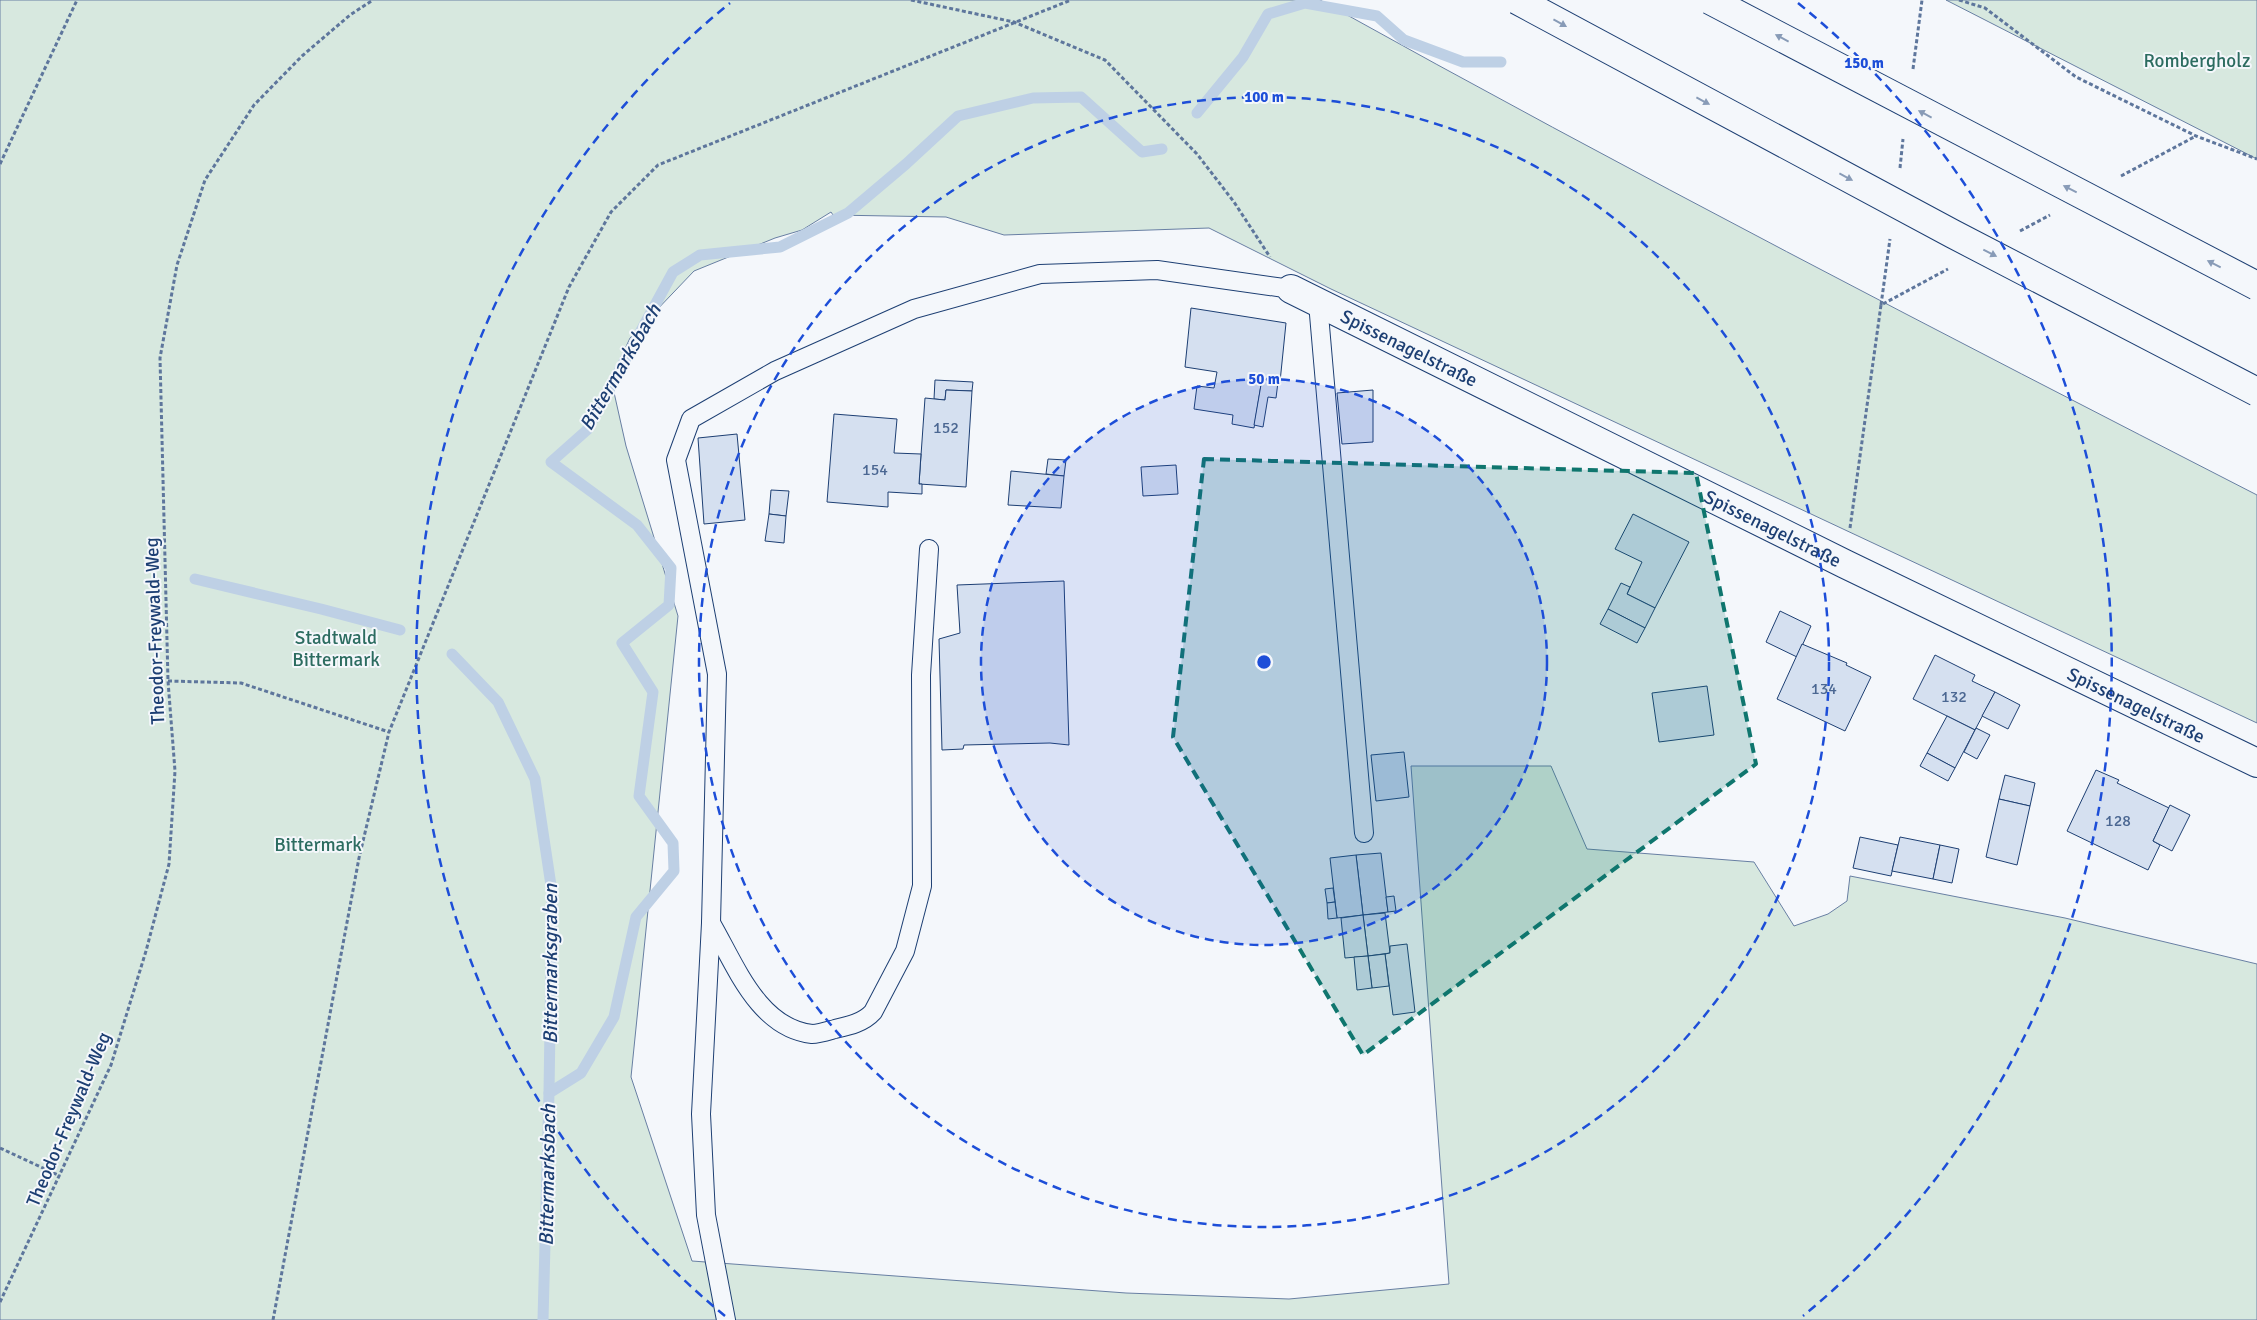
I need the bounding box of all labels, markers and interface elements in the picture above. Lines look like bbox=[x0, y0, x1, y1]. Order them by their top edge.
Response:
one-way arrow bbox=[1553, 19, 1567, 28]
one-way arrow bbox=[1774, 34, 1789, 42]
park label: Rombergholz bbox=[2143, 49, 2251, 73]
text: 150 m bbox=[1844, 54, 1884, 72]
text: 100 m bbox=[1244, 88, 1284, 106]
one-way arrow bbox=[1696, 97, 1710, 105]
one-way arrow bbox=[1918, 110, 1933, 118]
one-way arrow bbox=[1839, 173, 1854, 181]
one-way arrow bbox=[2062, 185, 2077, 193]
one-way arrow bbox=[1983, 249, 1997, 257]
one-way arrow bbox=[2207, 260, 2221, 268]
water label: Bittermarksbach bbox=[574, 299, 667, 435]
street label: Spissenagelstraße bbox=[1336, 304, 1481, 393]
text: 50 m bbox=[1248, 370, 1280, 388]
house number: 152 bbox=[933, 418, 959, 438]
house number: 154 bbox=[862, 460, 888, 480]
street label: Spissenagelstraße bbox=[1700, 485, 1845, 573]
street label: Theodor-Freywald-Weg bbox=[140, 537, 170, 725]
park label: Stadtwald Bittermark bbox=[292, 626, 380, 672]
centre of rings bbox=[1255, 653, 1273, 671]
street label: Spissenagelstraße bbox=[2063, 662, 2209, 749]
house number: 134 bbox=[1811, 679, 1837, 699]
house number: 132 bbox=[1941, 687, 1967, 707]
house number: 128 bbox=[2105, 811, 2131, 831]
park label: Bittermark bbox=[274, 833, 362, 857]
water label: Bittermarksgraben bbox=[538, 883, 563, 1044]
street label: Theodor-Freywald-Weg bbox=[21, 1029, 117, 1210]
water label: Bittermarksbach bbox=[534, 1103, 561, 1246]

